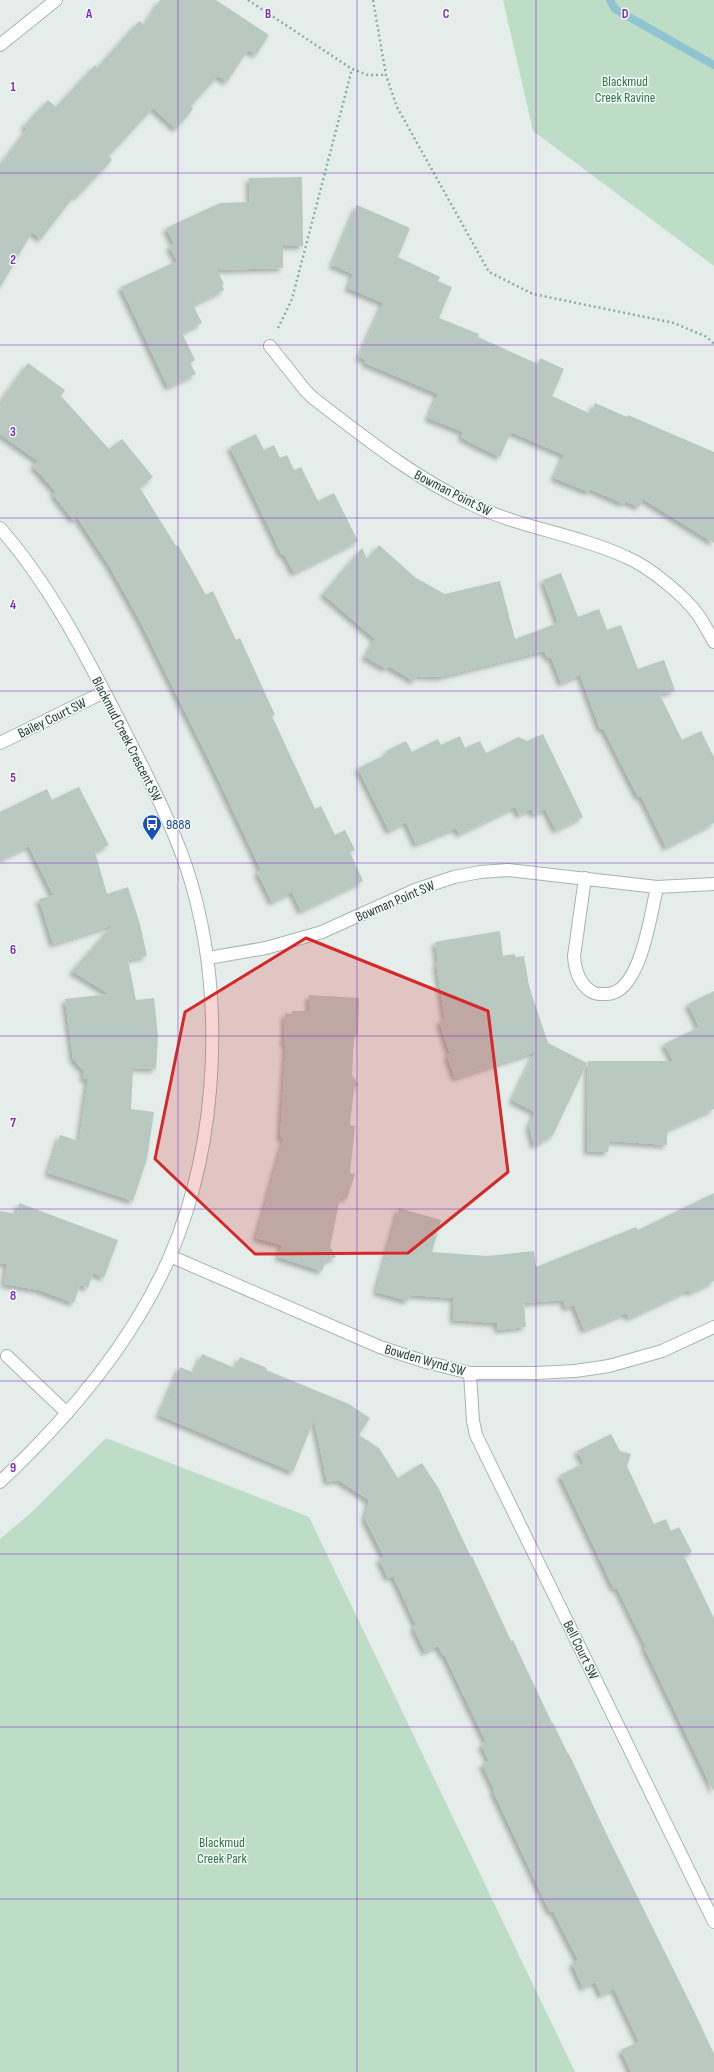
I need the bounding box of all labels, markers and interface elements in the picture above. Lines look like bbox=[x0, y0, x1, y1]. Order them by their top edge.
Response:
text: A bbox=[85, 6, 93, 22]
text: B bbox=[265, 6, 271, 22]
text: C bbox=[443, 6, 450, 22]
text: D bbox=[622, 6, 629, 22]
park label: Blackmud Creek Ravine bbox=[595, 73, 655, 106]
text: 1 bbox=[10, 79, 16, 95]
text: 2 bbox=[10, 252, 16, 268]
text: 3 bbox=[10, 424, 16, 440]
street label: Bowman Point SW bbox=[412, 466, 494, 520]
text: 4 bbox=[10, 597, 16, 613]
street label: Blackmud Creek Crescent SW bbox=[88, 674, 166, 804]
street label: Bailey Court SW bbox=[15, 694, 89, 742]
text: 5 bbox=[10, 770, 16, 786]
bus stop icon: 9888 bbox=[141, 813, 163, 841]
place label: 9888 bbox=[166, 816, 191, 833]
street label: Bowman Point SW bbox=[353, 877, 437, 925]
text: 6 bbox=[10, 942, 16, 958]
text: 7 bbox=[10, 1115, 16, 1131]
text: 8 bbox=[10, 1288, 16, 1304]
street label: Bowden Wynd SW bbox=[383, 1340, 467, 1380]
text: 9 bbox=[10, 1460, 16, 1476]
street label: Bell Court SW bbox=[559, 1618, 603, 1682]
park label: Blackmud Creek Park bbox=[197, 1834, 248, 1867]

